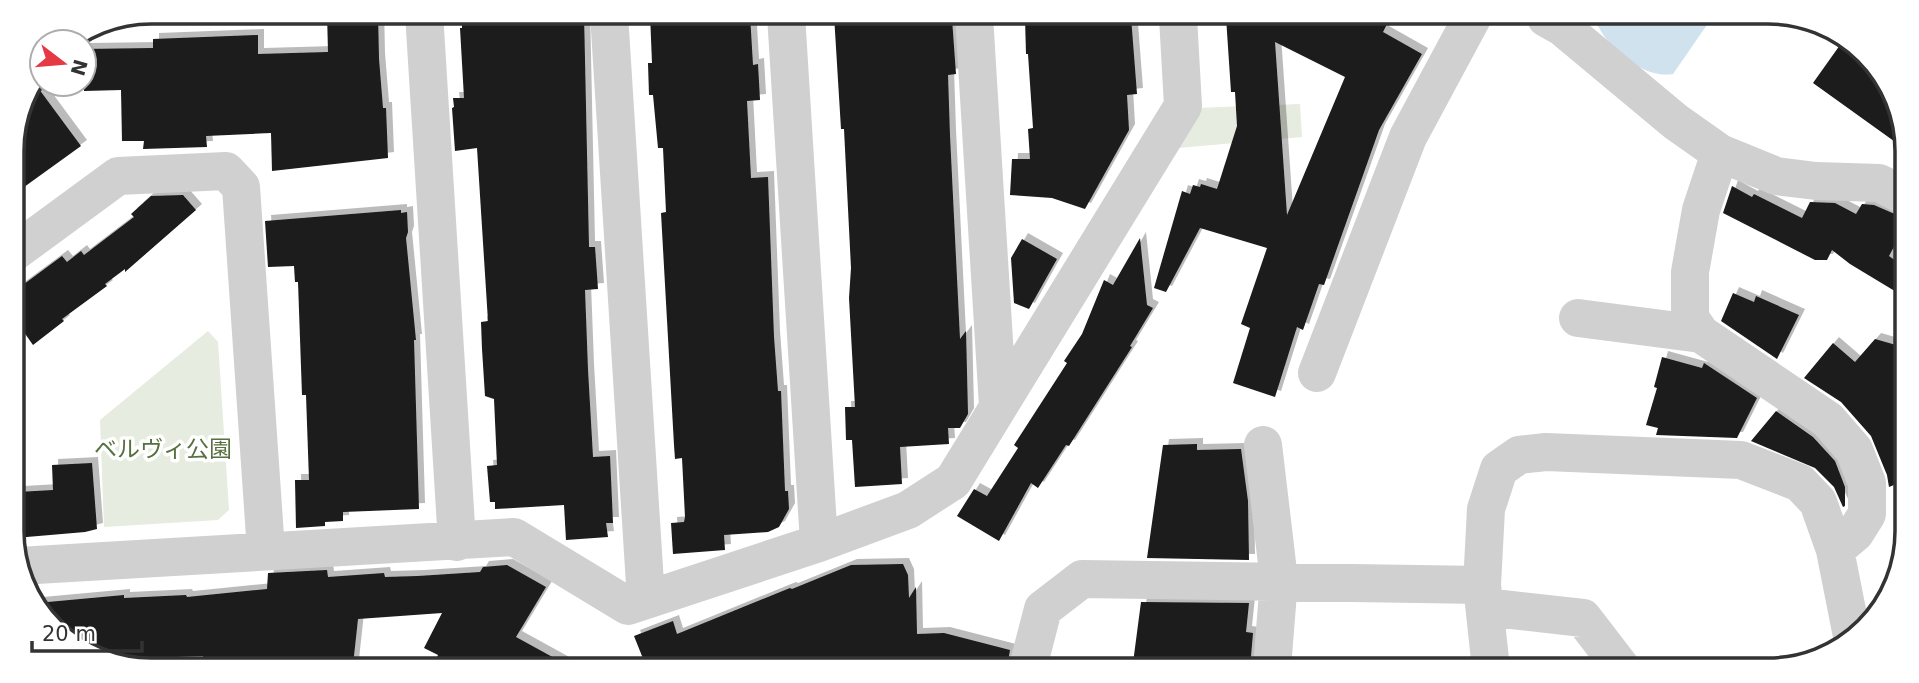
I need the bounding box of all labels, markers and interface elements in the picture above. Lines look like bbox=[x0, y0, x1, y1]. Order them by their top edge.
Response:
north arrow bbox=[28, 28, 98, 98]
text: N bbox=[67, 57, 92, 78]
park label: ベルヴィ公園 bbox=[94, 436, 232, 462]
scale bar bbox=[32, 610, 142, 654]
text: 20 m bbox=[42, 622, 96, 646]

